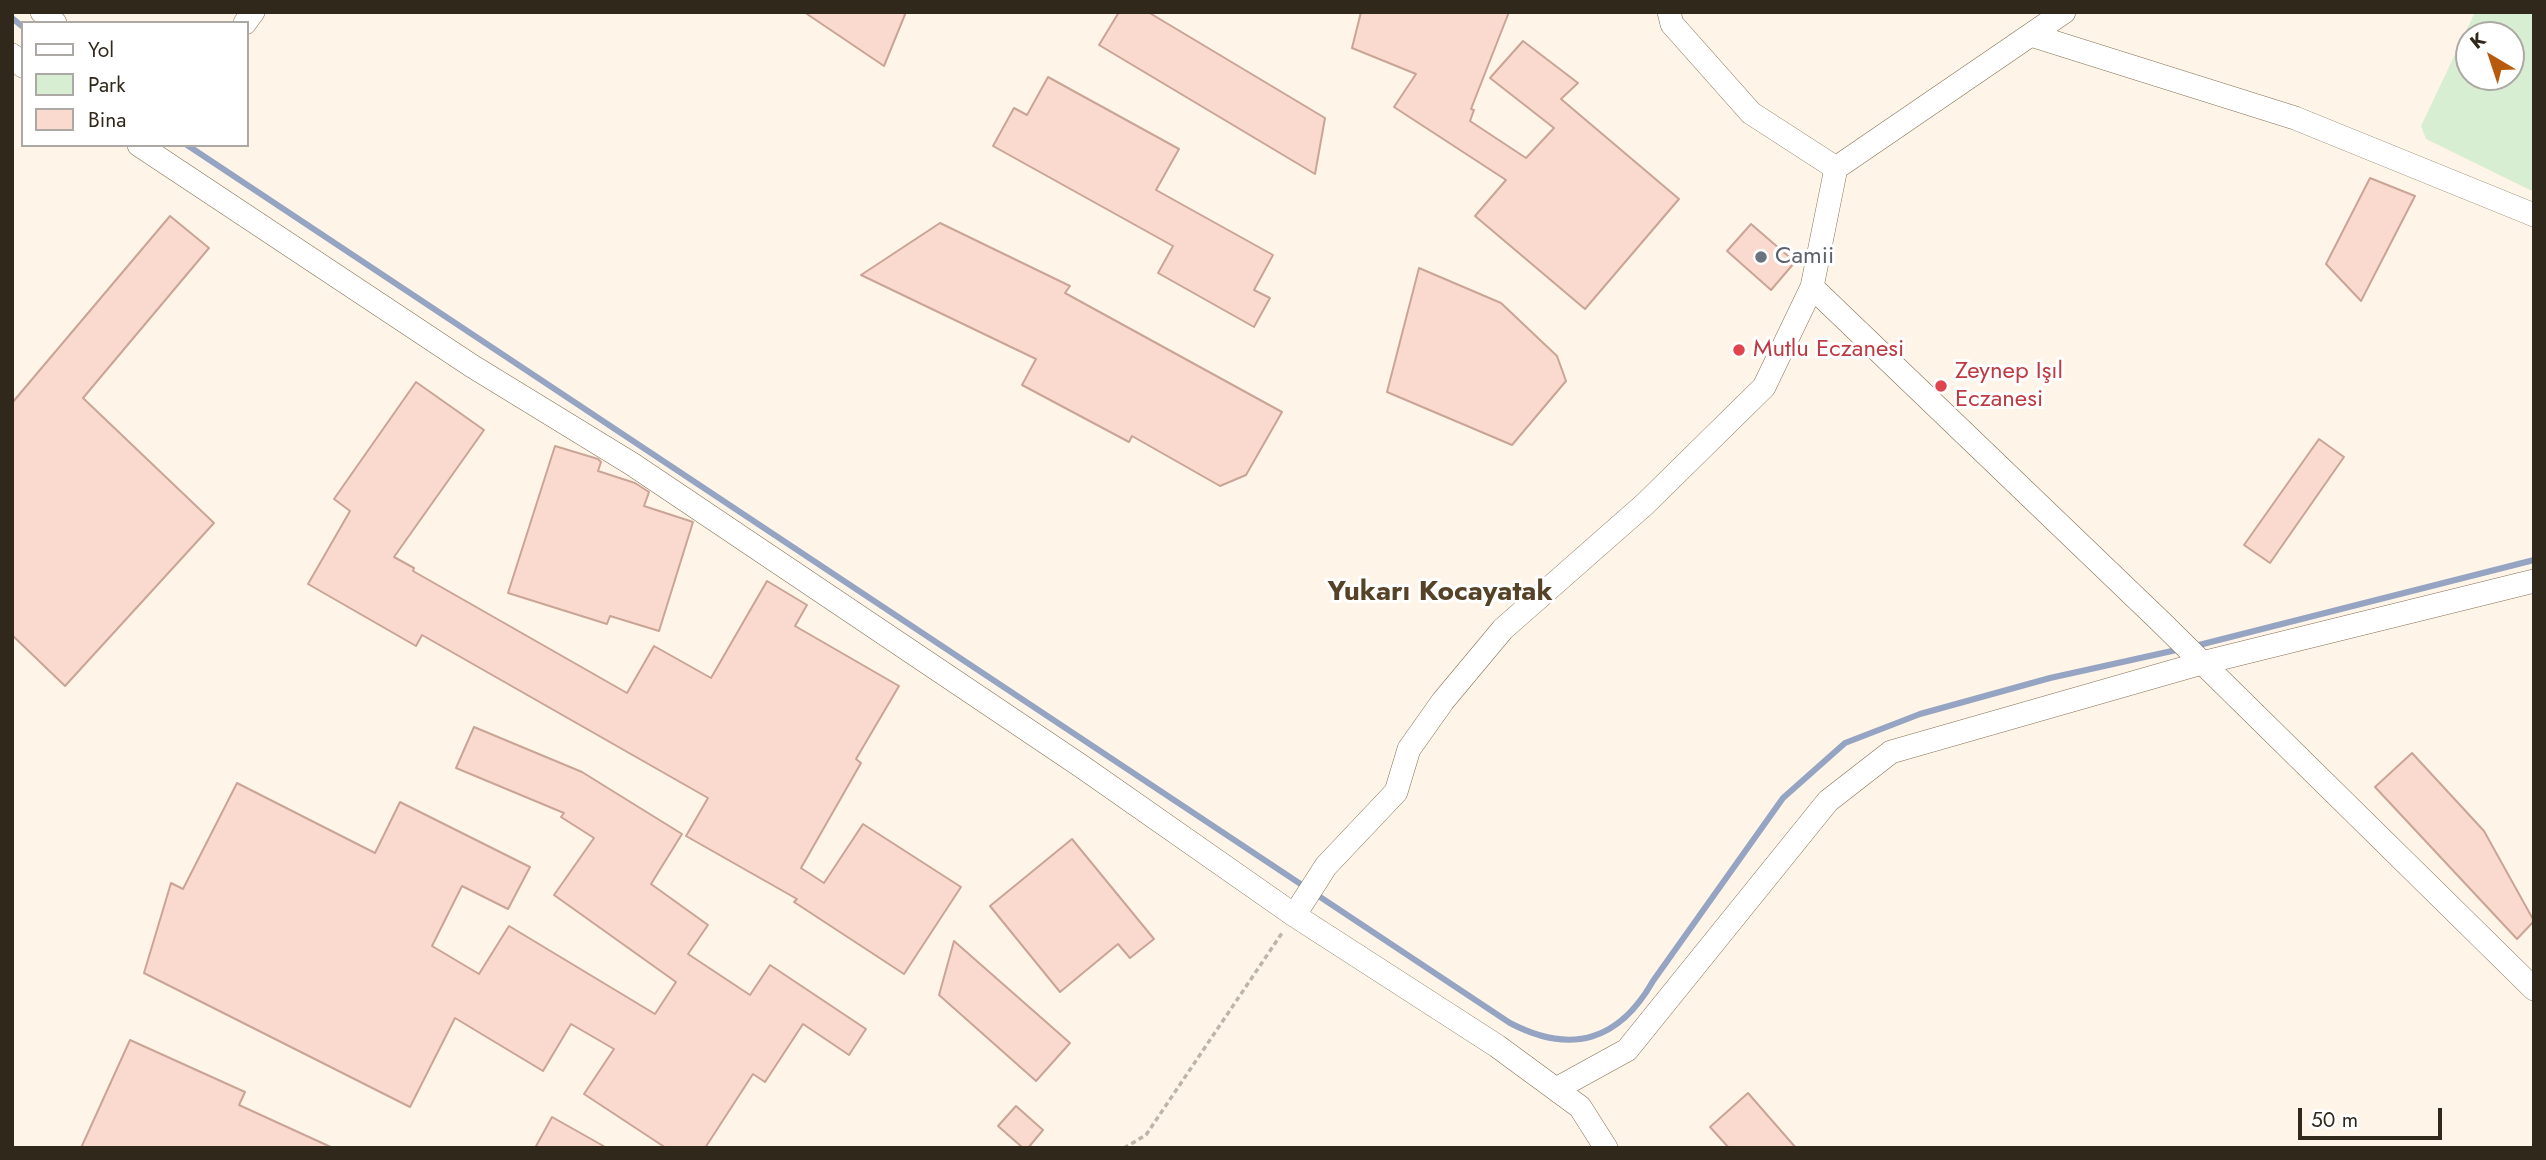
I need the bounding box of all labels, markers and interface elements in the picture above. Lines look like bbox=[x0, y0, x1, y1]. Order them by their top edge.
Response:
legend bbox=[21, 21, 248, 147]
north arrow bbox=[2455, 21, 2525, 91]
text: K bbox=[2464, 26, 2491, 56]
text: Yol bbox=[88, 35, 114, 65]
text: Park bbox=[88, 70, 125, 100]
text: Bina bbox=[88, 105, 126, 135]
place label: Camii bbox=[1775, 243, 1834, 271]
marker: Camii bbox=[1753, 249, 1769, 265]
place label: Mutlu Eczanesi bbox=[1753, 336, 1904, 364]
marker: Mutlu Eczanesi bbox=[1731, 342, 1747, 358]
place label: Zeynep Işıl Eczanesi bbox=[1955, 358, 2063, 414]
marker: Zeynep Işıl Eczanesi bbox=[1933, 378, 1949, 394]
district label: Yukarı Kocayatak bbox=[1327, 576, 1553, 610]
scale bar bbox=[2301, 1094, 2444, 1138]
text: 50 m bbox=[2311, 1105, 2358, 1135]

